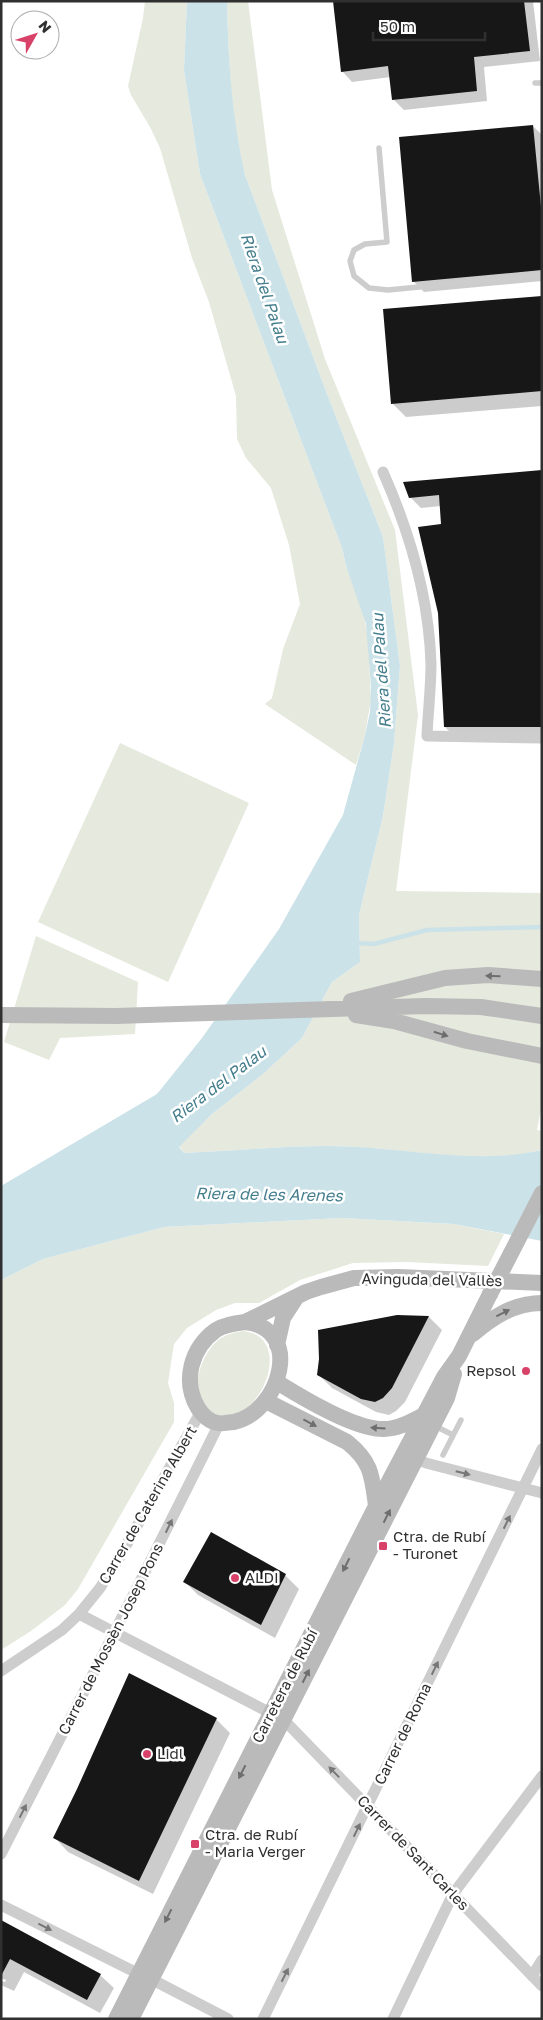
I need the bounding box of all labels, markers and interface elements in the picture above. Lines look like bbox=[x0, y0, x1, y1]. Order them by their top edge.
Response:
north arrow bbox=[10, 10, 60, 60]
scale bar bbox=[373, 10, 486, 42]
text: N bbox=[36, 17, 55, 36]
text: 50 m bbox=[380, 17, 415, 35]
water label: Riera del Palau bbox=[237, 230, 294, 347]
water label: Riera del Palau bbox=[367, 612, 395, 729]
one-way arrow bbox=[485, 972, 501, 980]
one-way arrow bbox=[434, 1030, 449, 1038]
water label: Riera del Palau bbox=[166, 1041, 271, 1127]
water label: Riera de les Arenes bbox=[195, 1183, 344, 1205]
street label: Avinguda del Vallès bbox=[361, 1269, 503, 1289]
one-way arrow bbox=[495, 1309, 510, 1317]
place label: Repsol bbox=[466, 1361, 516, 1379]
marker: Repsol bbox=[520, 1365, 532, 1377]
one-way arrow bbox=[303, 1419, 317, 1427]
street label: Carrer de Caterina Albert bbox=[94, 1422, 200, 1587]
one-way arrow bbox=[370, 1424, 386, 1432]
one-way arrow bbox=[455, 1469, 470, 1477]
one-way arrow bbox=[383, 1508, 391, 1523]
one-way arrow bbox=[503, 1515, 511, 1529]
one-way arrow bbox=[165, 1519, 173, 1533]
place label: Ctra. de Rubí - Turonet bbox=[393, 1527, 487, 1562]
street label: Carrer de Mossèn Josep Pons bbox=[54, 1540, 166, 1737]
marker: Ctra. de Rubí - Turonet bbox=[377, 1540, 389, 1552]
one-way arrow bbox=[342, 1558, 350, 1572]
place label: ALDI bbox=[245, 1568, 279, 1586]
marker: ALDI bbox=[229, 1572, 241, 1584]
street label: Carretera de Rubí bbox=[248, 1625, 321, 1746]
one-way arrow bbox=[432, 1661, 440, 1675]
one-way arrow bbox=[302, 1669, 310, 1684]
street label: Carrer de Roma bbox=[370, 1680, 435, 1787]
place label: Lidl bbox=[157, 1744, 184, 1762]
marker: Lidl bbox=[141, 1748, 153, 1760]
one-way arrow bbox=[238, 1764, 246, 1779]
one-way arrow bbox=[328, 1766, 340, 1778]
street label: Carrer de Sant Carles bbox=[354, 1791, 473, 1914]
one-way arrow bbox=[19, 1804, 27, 1818]
one-way arrow bbox=[353, 1822, 361, 1837]
place label: Ctra. de Rubí - Maria Verger bbox=[205, 1825, 305, 1860]
marker: Ctra. de Rubí - Maria Verger bbox=[189, 1838, 201, 1850]
one-way arrow bbox=[164, 1909, 172, 1923]
one-way arrow bbox=[38, 1923, 52, 1931]
one-way arrow bbox=[281, 1968, 289, 1982]

